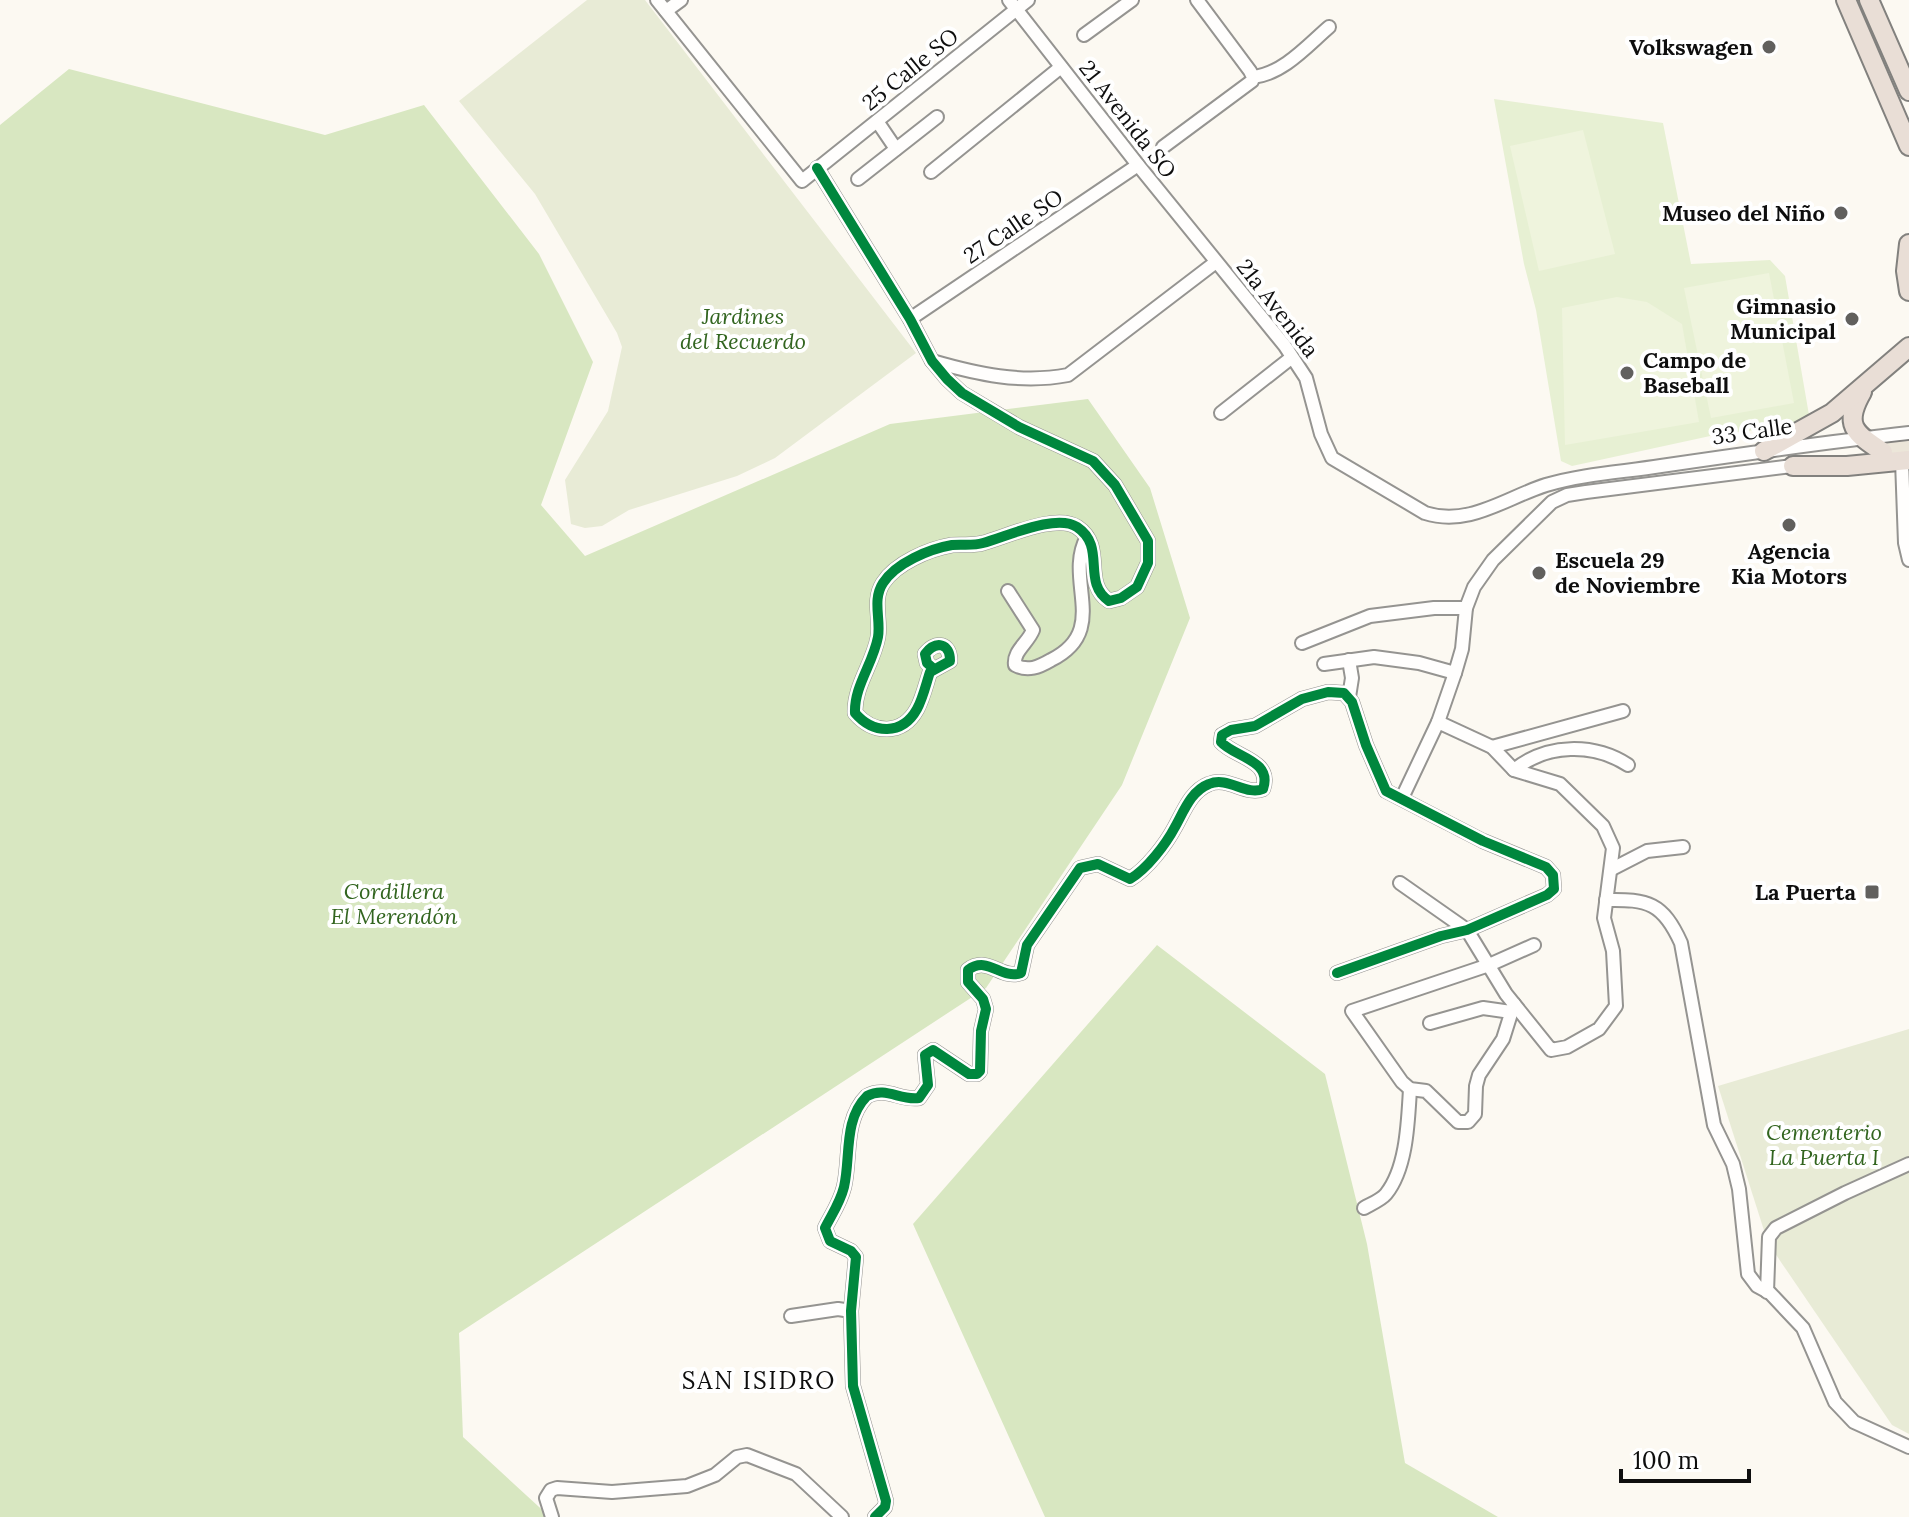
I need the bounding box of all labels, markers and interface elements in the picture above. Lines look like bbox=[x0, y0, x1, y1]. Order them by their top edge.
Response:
street label: 25 Calle SO bbox=[856, 22, 964, 116]
place label: Volkswagen bbox=[1629, 33, 1753, 61]
marker: Volkswagen bbox=[1760, 38, 1778, 56]
street label: 21 Avenida SO bbox=[1073, 55, 1183, 183]
street label: 27 Calle SO bbox=[958, 182, 1068, 270]
place label: Museo del Niño bbox=[1662, 199, 1825, 227]
marker: Museo del Niño bbox=[1832, 204, 1850, 222]
street label: 21a Avenida bbox=[1231, 253, 1325, 363]
place label: Gimnasio Municipal bbox=[1730, 292, 1836, 345]
park label: Jardines del Recuerdo bbox=[680, 302, 806, 355]
marker: Gimnasio Municipal bbox=[1843, 310, 1861, 328]
place label: Campo de Baseball bbox=[1643, 346, 1746, 399]
marker: Campo de Baseball bbox=[1618, 364, 1636, 382]
street label: 33 Calle bbox=[1710, 411, 1794, 450]
marker: Agencia Kia Motors bbox=[1780, 516, 1798, 534]
place label: Agencia Kia Motors bbox=[1731, 537, 1847, 590]
place label: Escuela 29 de Noviembre bbox=[1555, 546, 1701, 599]
marker: Escuela 29 de Noviembre bbox=[1530, 564, 1548, 582]
park label: Cordillera El Merendón bbox=[330, 877, 458, 930]
place label: La Puerta bbox=[1755, 878, 1856, 906]
marker: La Puerta bbox=[1863, 883, 1881, 901]
park label: Cementerio La Puerta I bbox=[1766, 1118, 1882, 1171]
district label: SAN ISIDRO bbox=[682, 1365, 836, 1396]
scale bar bbox=[1621, 1433, 1749, 1483]
text: 100 m bbox=[1633, 1445, 1699, 1476]

